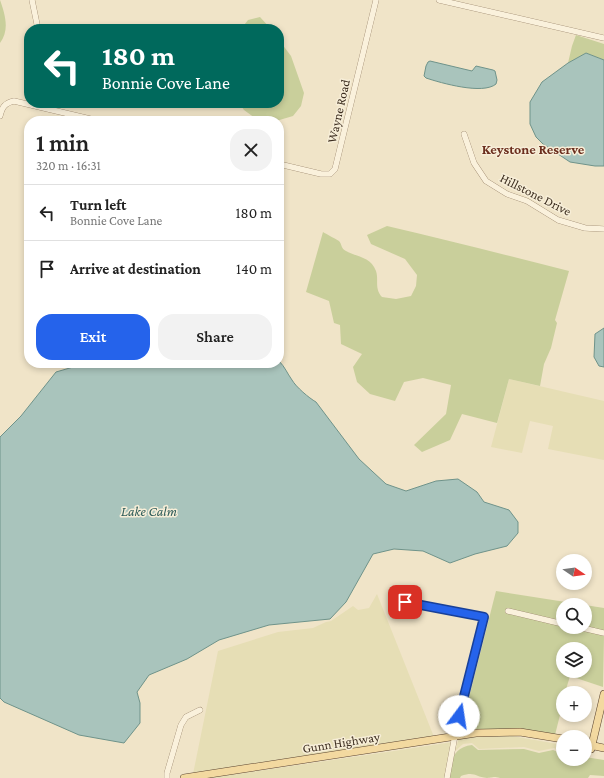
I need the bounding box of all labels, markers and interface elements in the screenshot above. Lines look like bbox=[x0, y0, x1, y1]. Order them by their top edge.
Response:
icon: left bbox=[36, 40, 88, 92]
text: 180 m bbox=[102, 40, 175, 71]
text: Bonnie Cove Lane bbox=[102, 73, 230, 93]
street label: Wayne Road bbox=[324, 78, 353, 144]
text: 1 min bbox=[36, 129, 89, 156]
button: close bbox=[230, 129, 272, 171]
district label: Keystone Reserve bbox=[482, 141, 585, 157]
text: 320 m · 16:31 bbox=[36, 158, 101, 173]
street label: Hillstone Drive bbox=[498, 170, 574, 219]
text: Turn left bbox=[70, 197, 126, 213]
icon: left bbox=[36, 202, 58, 224]
text: 180 m bbox=[236, 205, 272, 221]
text: Bonnie Cove Lane bbox=[70, 213, 162, 228]
icon: arrive bbox=[36, 258, 58, 280]
text: Arrive at destination bbox=[70, 261, 201, 277]
text: 140 m bbox=[236, 261, 272, 277]
button: Exit bbox=[36, 314, 150, 360]
button: Share bbox=[158, 314, 272, 360]
water label: Lake Calm bbox=[121, 503, 177, 519]
north arrow bbox=[556, 554, 592, 590]
map controls bbox=[556, 554, 592, 766]
pin bbox=[388, 585, 422, 619]
icon: arrive bbox=[394, 591, 416, 613]
button: search bbox=[556, 598, 592, 634]
button: layers bbox=[556, 642, 592, 678]
button: + bbox=[556, 686, 592, 722]
position arrow bbox=[438, 695, 480, 737]
street label: Gunn Highway bbox=[301, 729, 382, 756]
button: − bbox=[556, 730, 592, 766]

